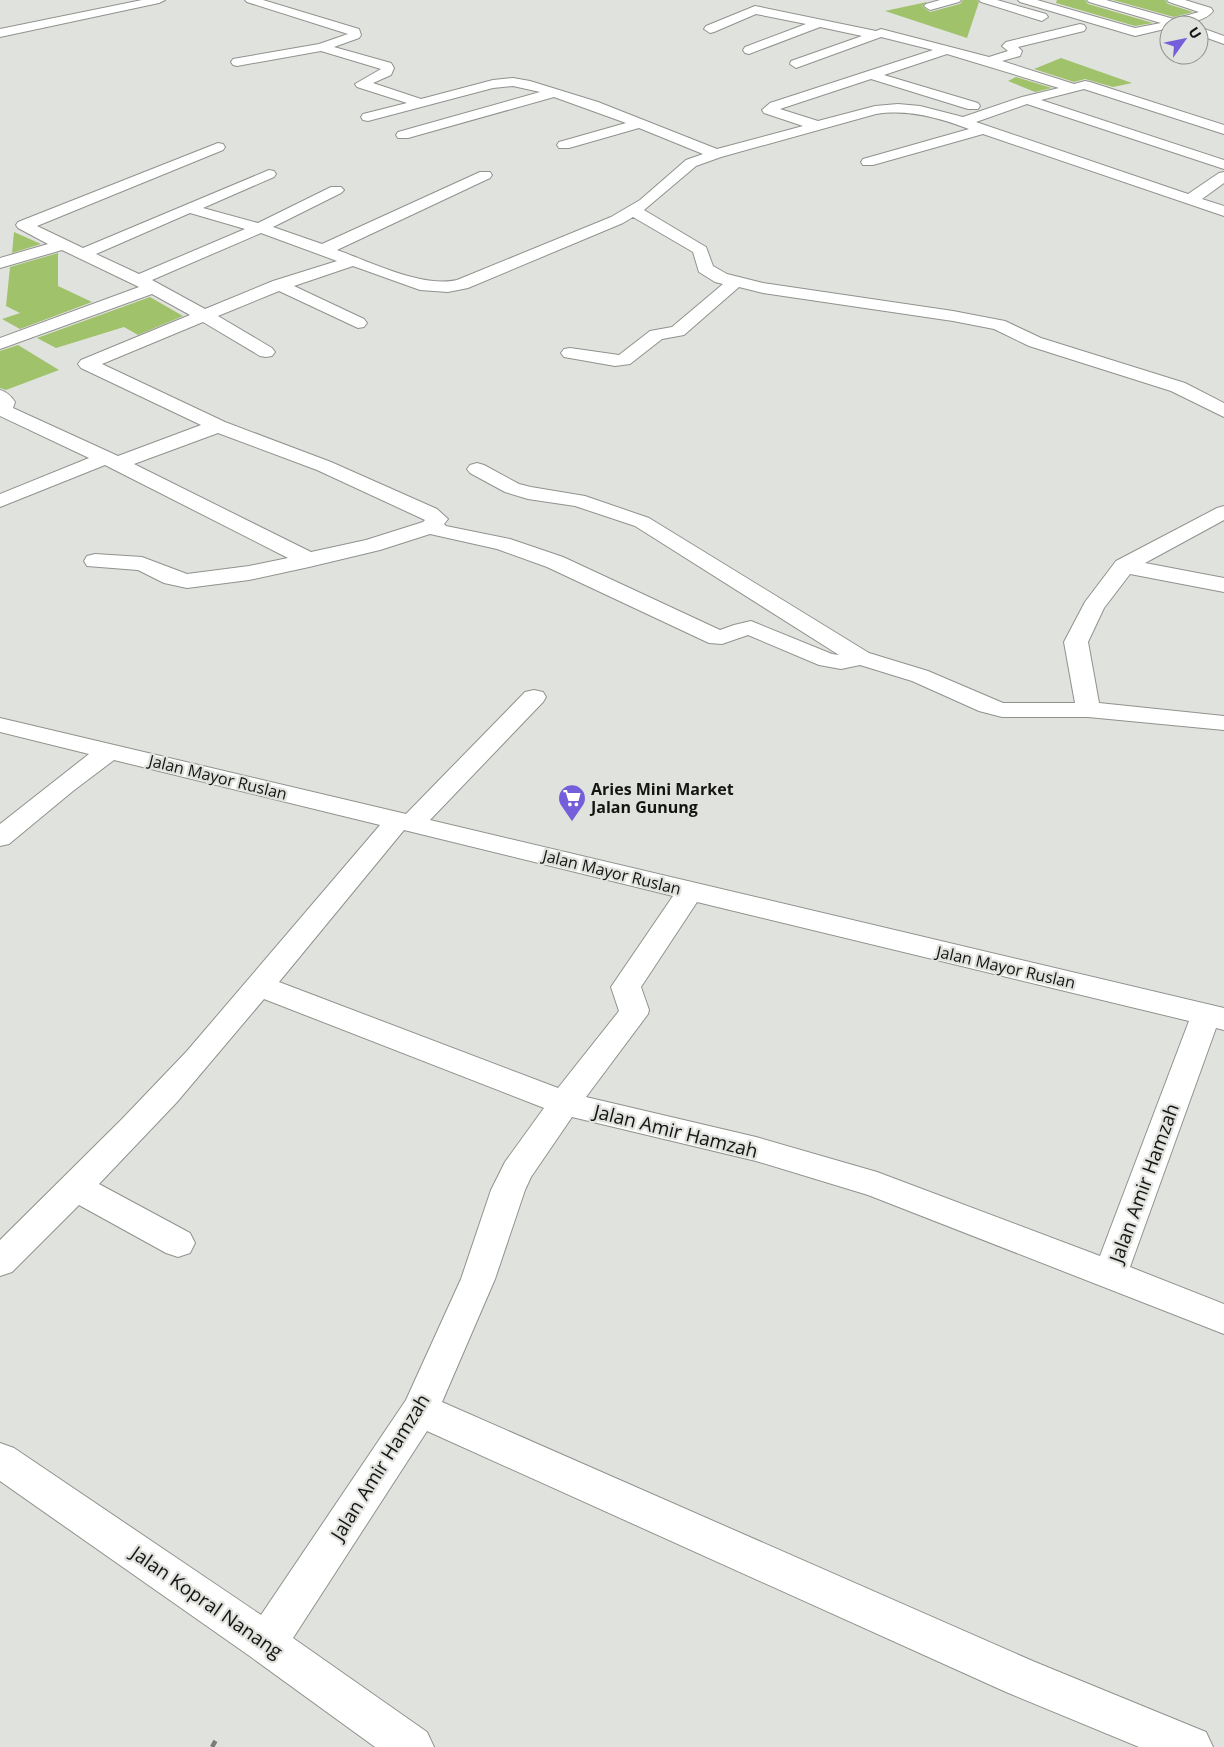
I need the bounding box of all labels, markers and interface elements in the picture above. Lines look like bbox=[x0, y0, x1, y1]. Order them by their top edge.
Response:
north arrow bbox=[1159, 15, 1209, 65]
text: U bbox=[1184, 23, 1206, 42]
street label: Jalan Mayor Ruslan bbox=[145, 749, 289, 805]
place label: Aries Mini Market Jalan Gunung bbox=[589, 778, 734, 818]
supermarket icon: Aries Mini Market Jalan Gunung bbox=[557, 783, 587, 822]
street label: Jalan Mayor Ruslan bbox=[539, 844, 683, 900]
street label: Jalan Mayor Ruslan bbox=[933, 940, 1078, 994]
street label: Jalan Amir Hamzah bbox=[589, 1098, 761, 1164]
street label: Jalan Amir Hamzah bbox=[1102, 1100, 1185, 1268]
street label: Jalan Amir Hamzah bbox=[323, 1389, 436, 1547]
street label: Jalan Kopral Nanang bbox=[124, 1539, 288, 1664]

